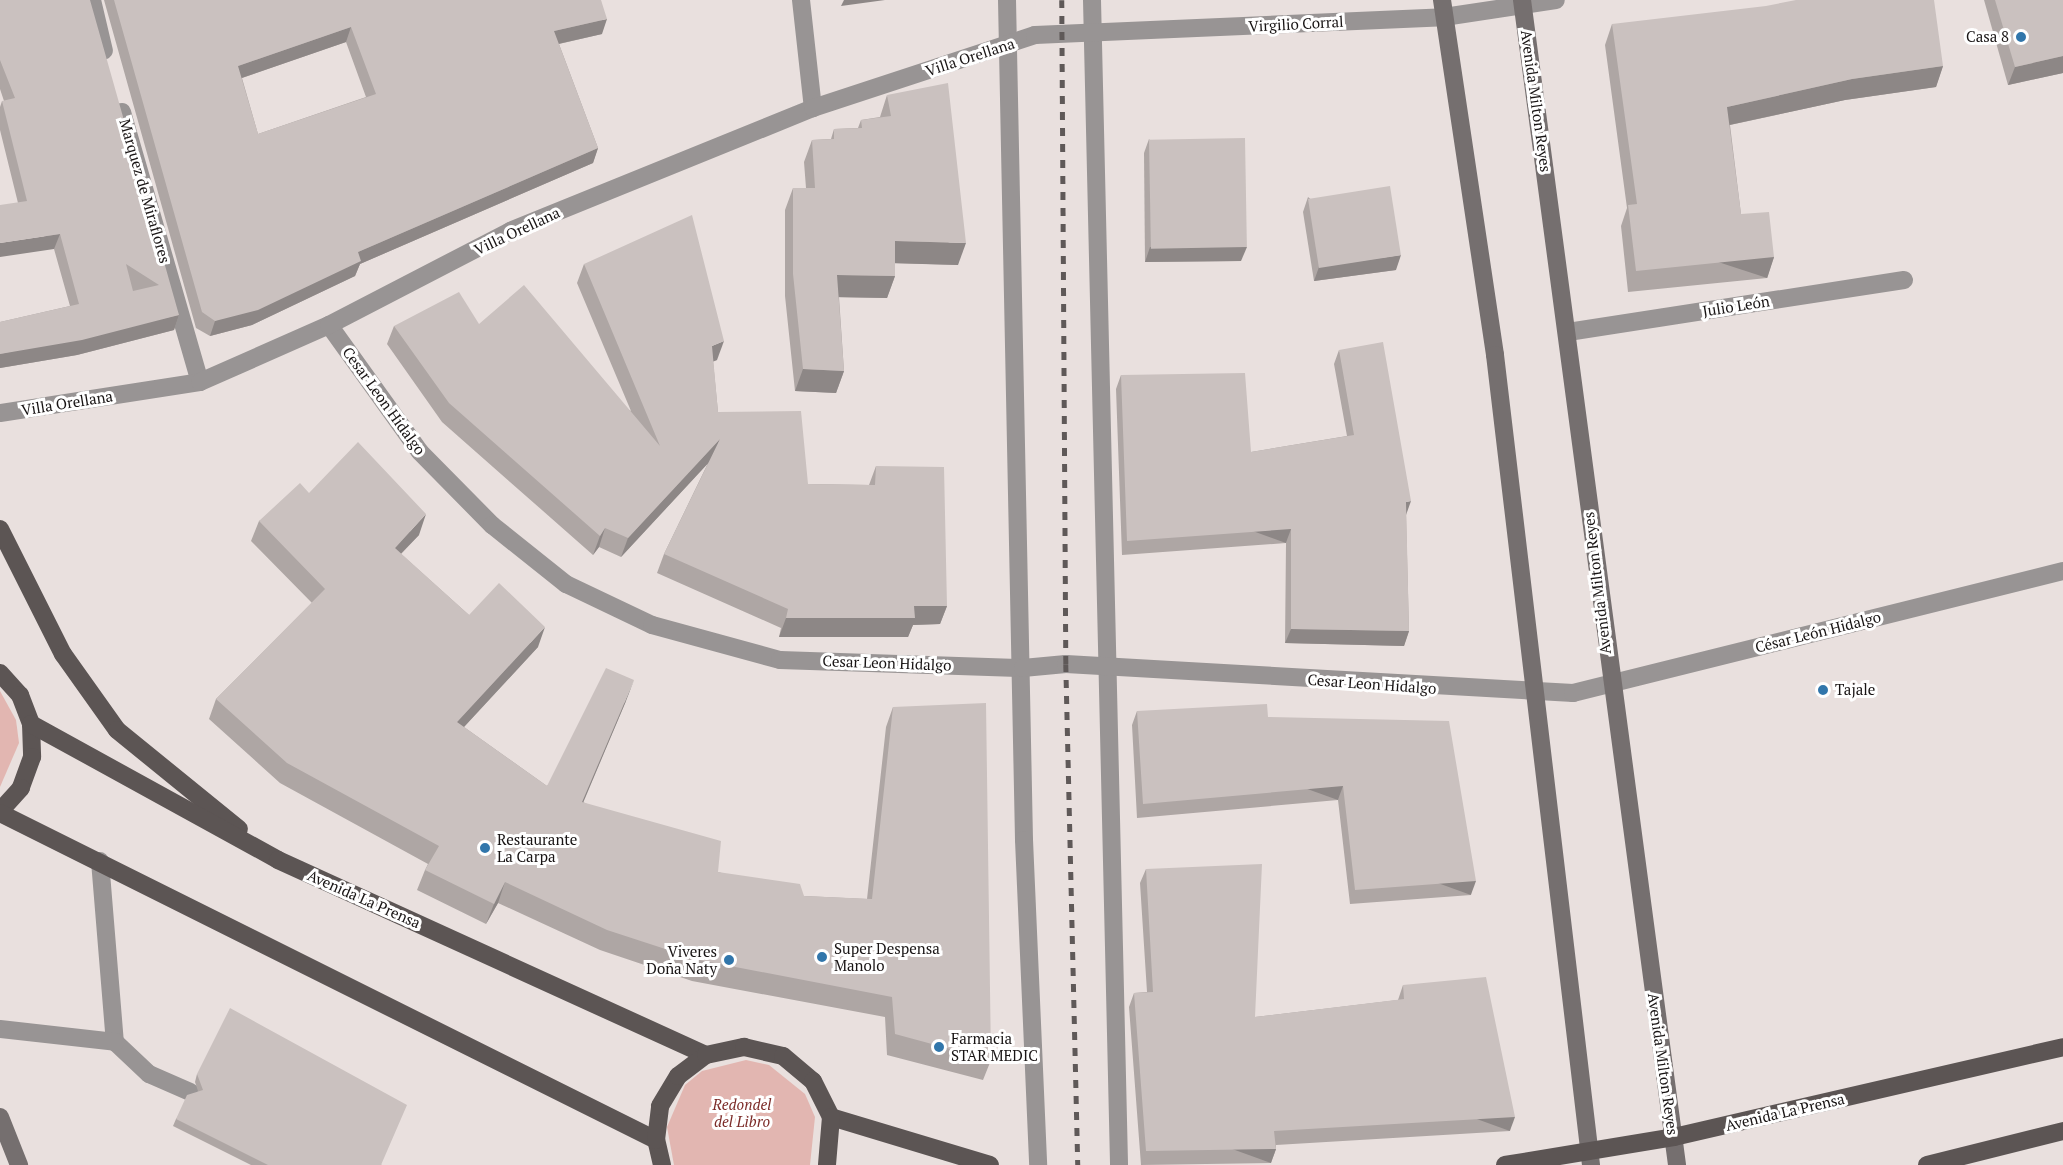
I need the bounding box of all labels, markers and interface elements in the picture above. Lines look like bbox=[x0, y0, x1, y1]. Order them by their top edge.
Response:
street label: Virgilio Corral bbox=[1248, 13, 1344, 35]
place label: Casa 8 bbox=[1966, 28, 2009, 46]
street label: Avenida Milton Reyes bbox=[1517, 29, 1555, 173]
marker: Casa 8 bbox=[2014, 30, 2028, 44]
street label: Villa Orellana bbox=[923, 34, 1017, 80]
street label: Marquez de Miraflores bbox=[116, 117, 174, 265]
street label: Villa Orellana bbox=[471, 203, 563, 259]
street label: Julio León bbox=[1701, 292, 1771, 320]
street label: Cesar Leon Hidalgo bbox=[339, 344, 429, 458]
street label: Villa Orellana bbox=[20, 387, 114, 419]
street label: Avenida Milton Reyes bbox=[1579, 511, 1615, 655]
street label: César León Hidalgo bbox=[1753, 608, 1883, 656]
street label: Cesar Leon Hidalgo bbox=[822, 652, 952, 674]
street label: Cesar Leon Hidalgo bbox=[1307, 671, 1437, 697]
place label: Tajale bbox=[1835, 681, 1875, 699]
marker: Tajale bbox=[1816, 683, 1830, 697]
place label: Restaurante La Carpa bbox=[497, 830, 577, 865]
marker: Restaurante La Carpa bbox=[478, 841, 492, 855]
street label: Avenida La Prensa bbox=[305, 866, 423, 932]
place label: Super Despensa Manolo bbox=[834, 939, 940, 974]
place label: Viveres Doña Naty bbox=[646, 942, 717, 977]
marker: Super Despensa Manolo bbox=[815, 950, 829, 964]
marker: Viveres Doña Naty bbox=[722, 953, 736, 967]
street label: Avenida Milton Reyes bbox=[1644, 992, 1682, 1136]
place label: Farmacia STAR MEDIC bbox=[951, 1029, 1038, 1064]
marker: Farmacia STAR MEDIC bbox=[932, 1040, 946, 1054]
street label: Avenida La Prensa bbox=[1724, 1090, 1846, 1134]
park label: Redondel del Libro bbox=[713, 1095, 771, 1130]

